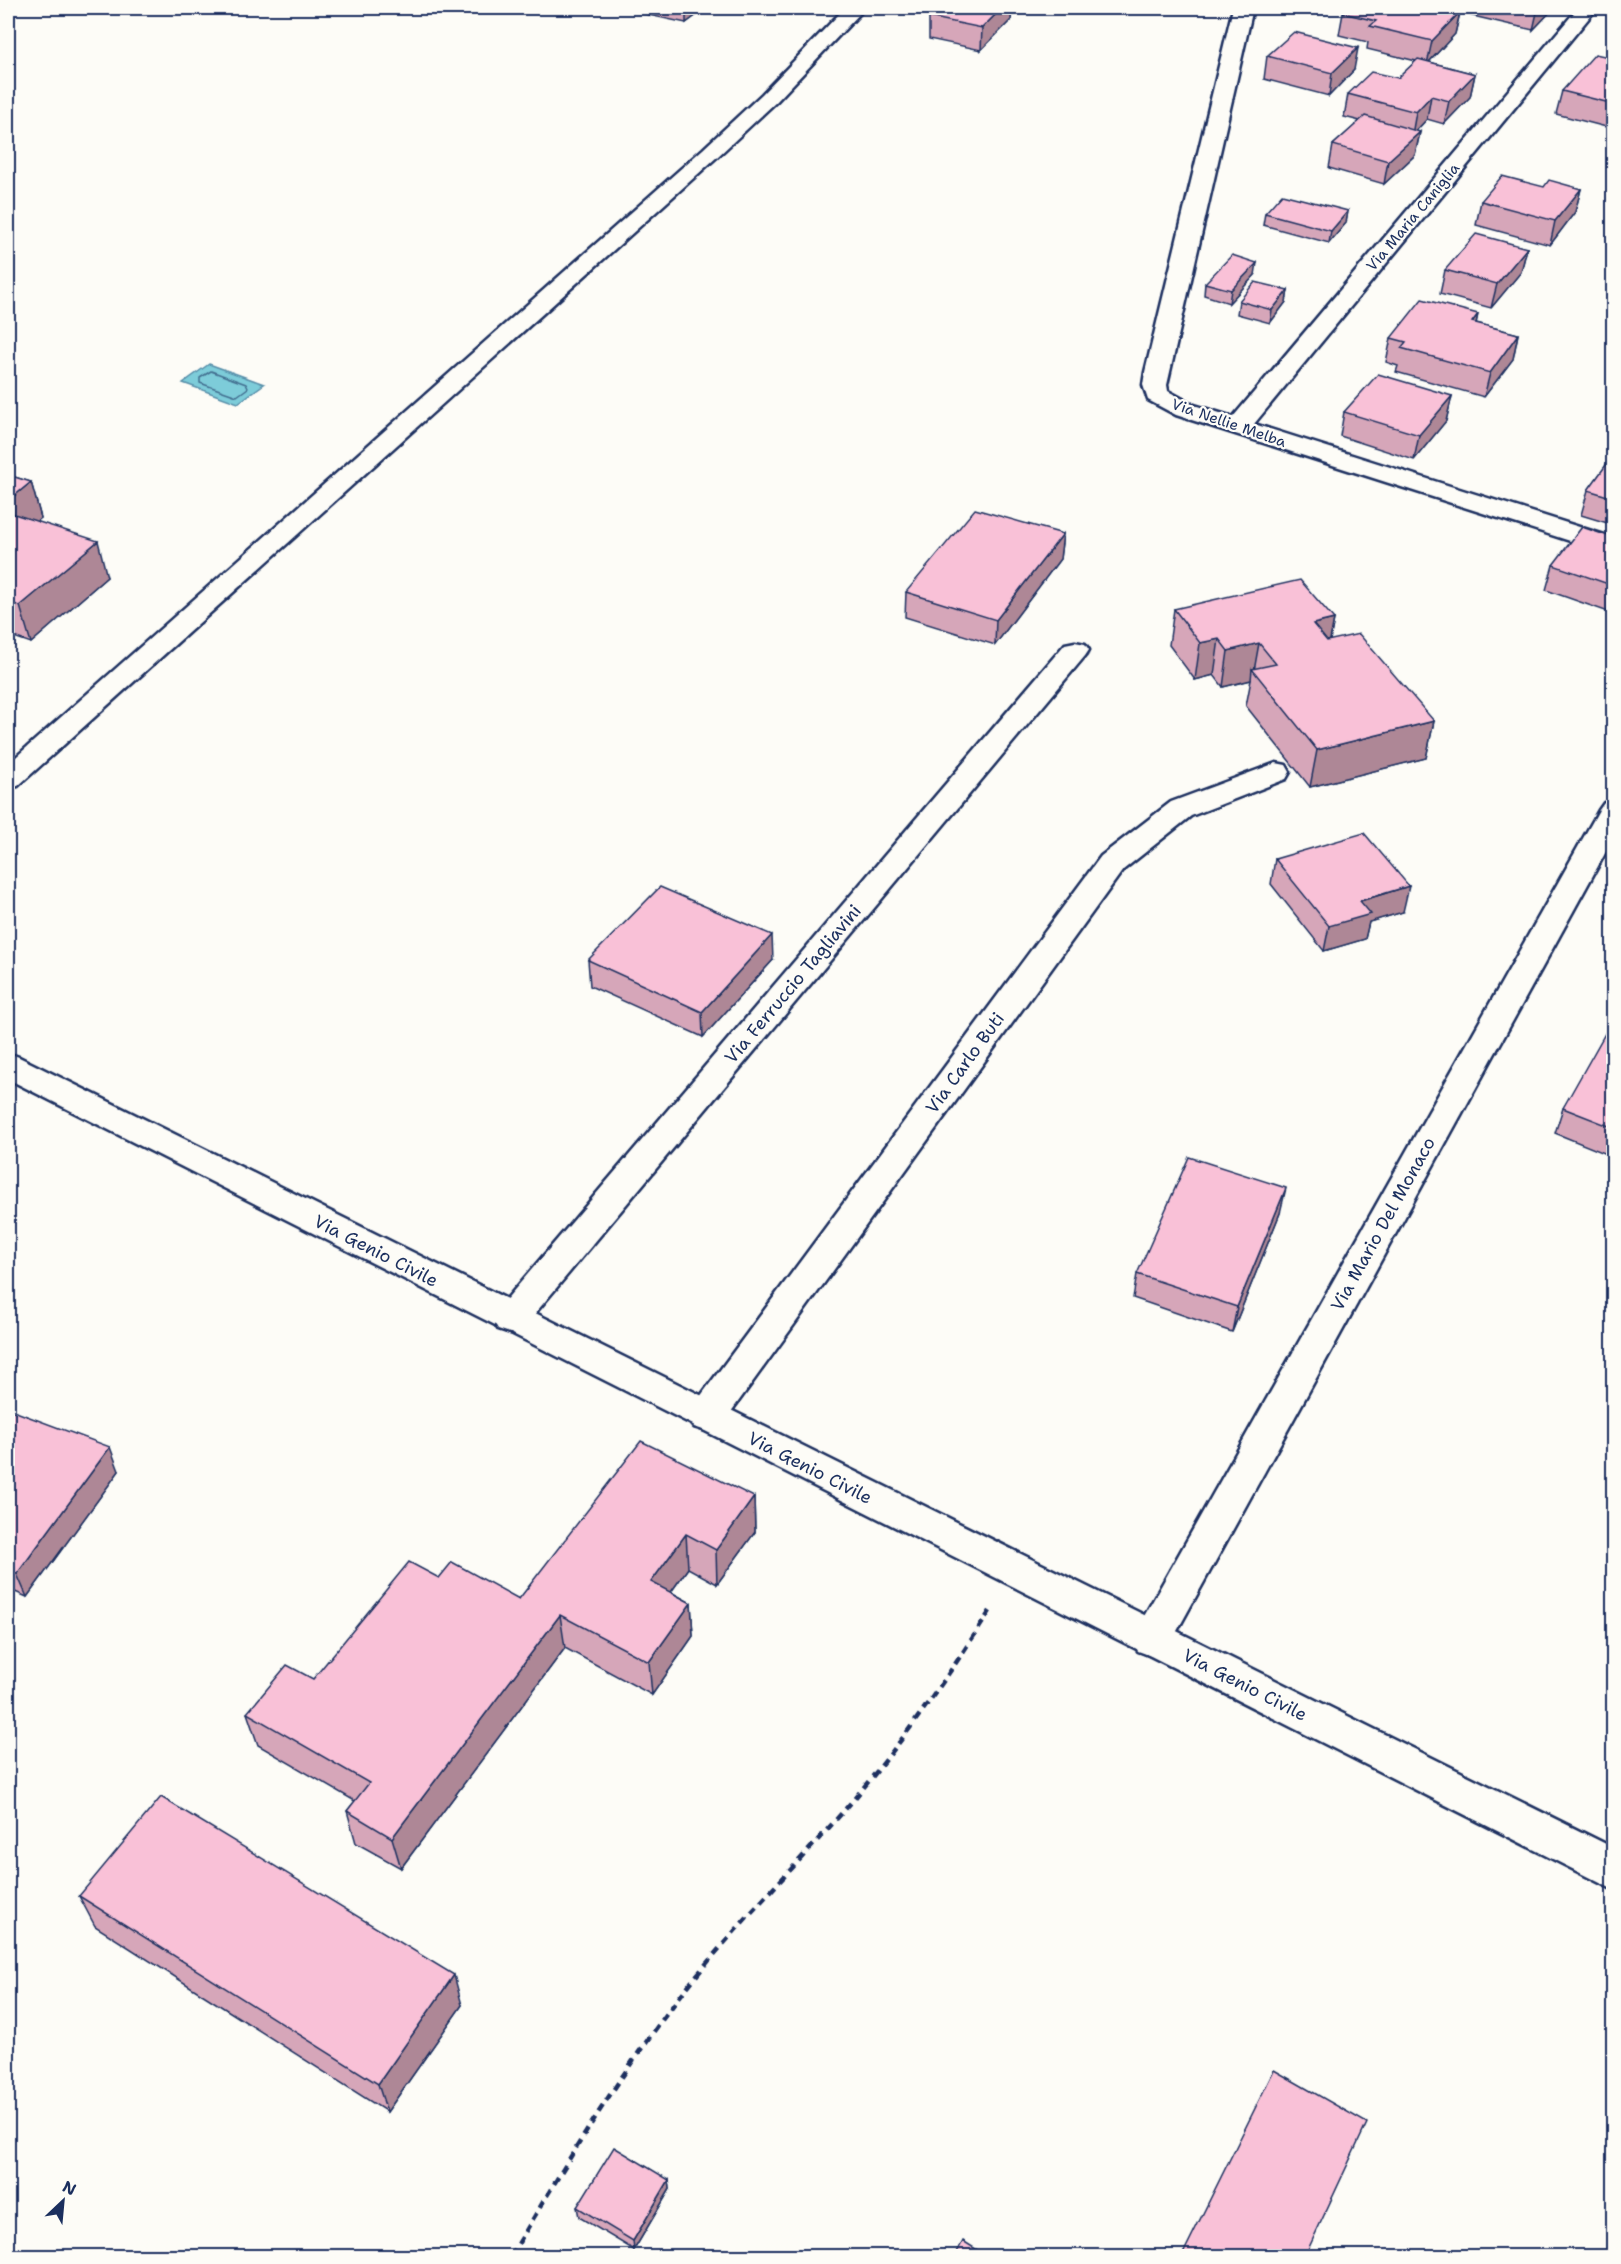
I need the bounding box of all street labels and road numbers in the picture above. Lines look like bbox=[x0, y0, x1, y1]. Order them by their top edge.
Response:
street label: Via Maria Caniglia bbox=[1362, 158, 1465, 275]
street label: Via Nellie Melba bbox=[1169, 394, 1290, 452]
street label: Via Ferruccio Tagliavini bbox=[719, 899, 867, 1069]
street label: Via Carlo Buti bbox=[920, 1008, 1010, 1118]
street label: Via Mario Del Monaco bbox=[1325, 1133, 1441, 1315]
street label: Via Genio Civile bbox=[310, 1209, 442, 1293]
street label: Via Genio Civile bbox=[744, 1426, 876, 1510]
street label: Via Genio Civile bbox=[1179, 1643, 1311, 1727]

